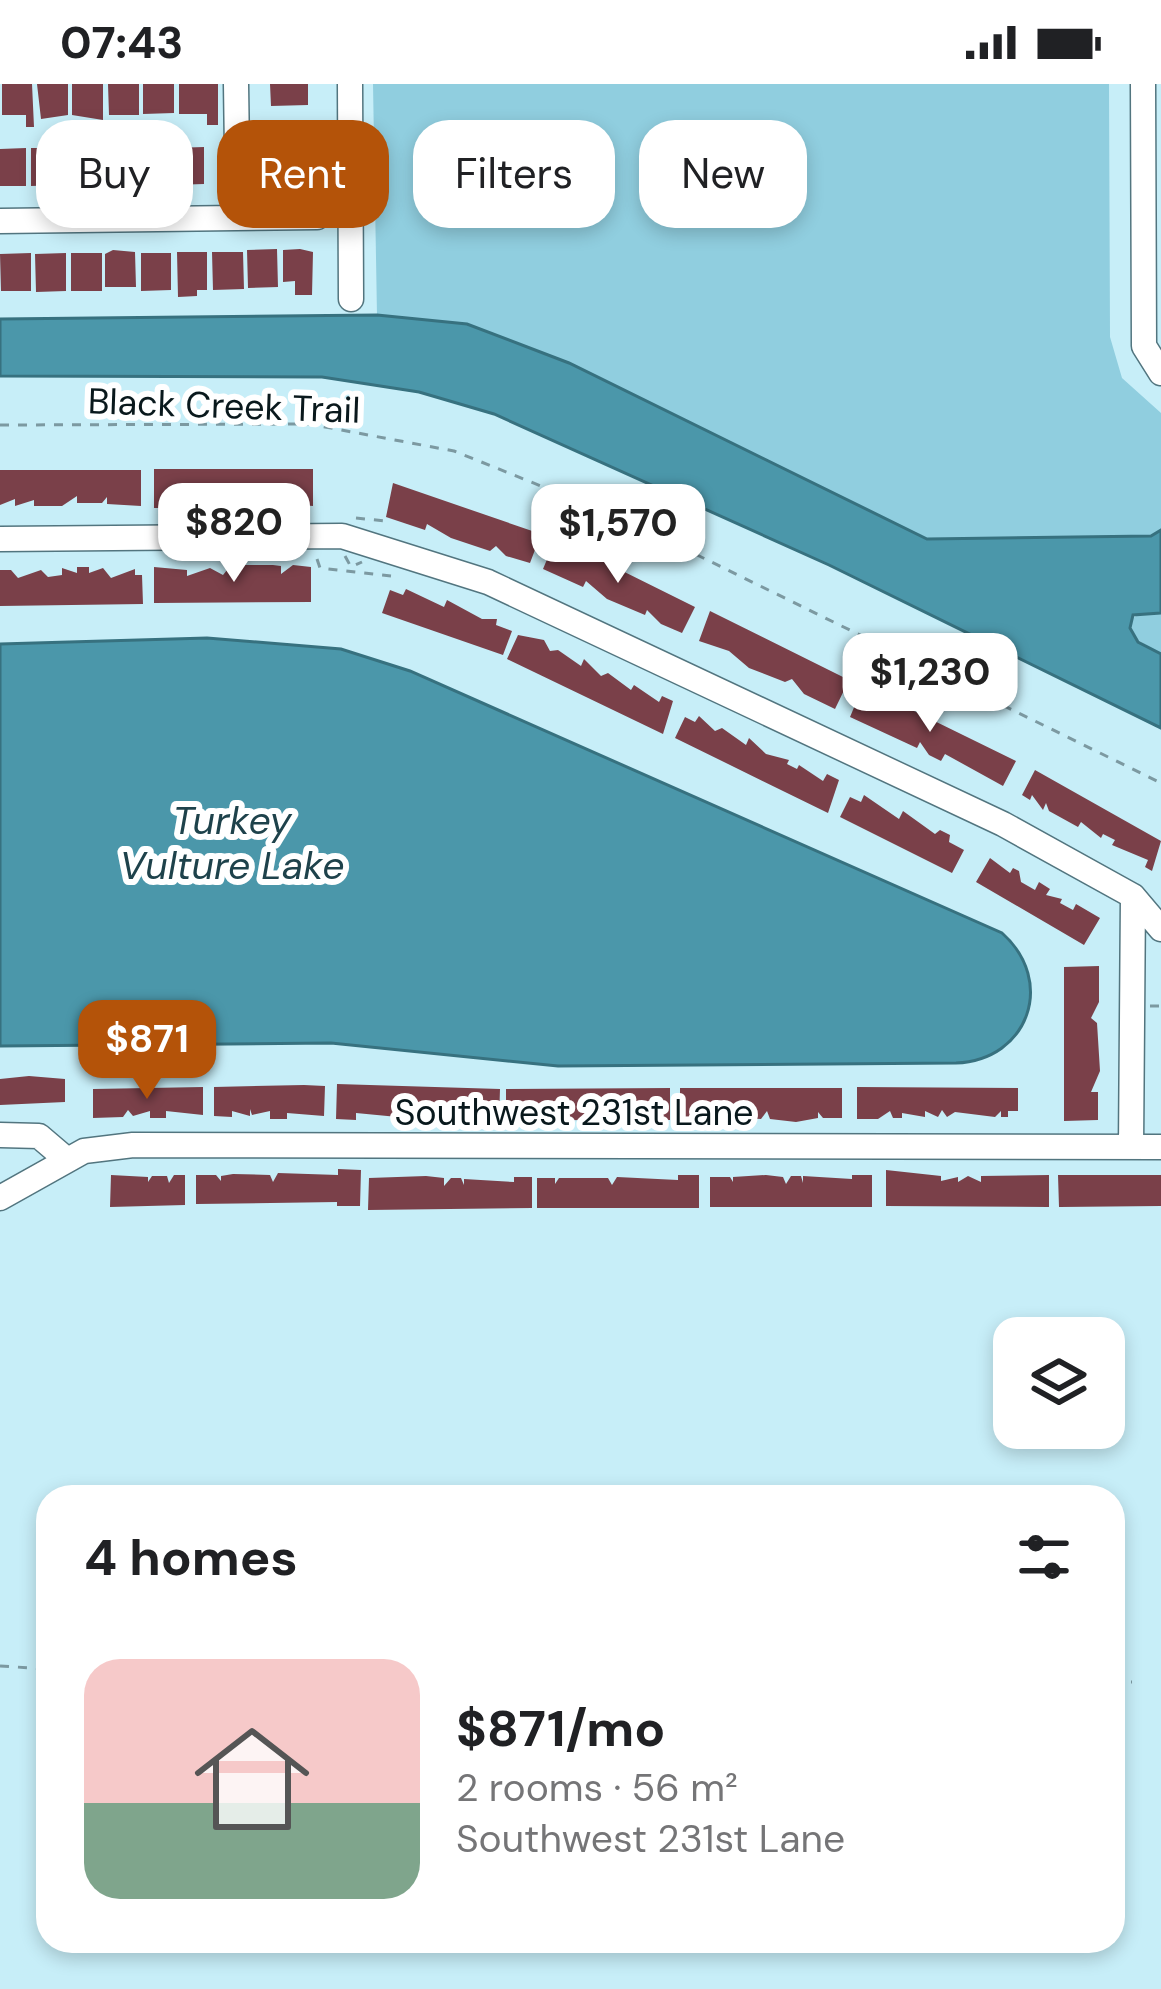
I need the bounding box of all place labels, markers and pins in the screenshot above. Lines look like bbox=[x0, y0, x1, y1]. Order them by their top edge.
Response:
pin: $820 bbox=[163, 483, 305, 585]
pin: $1,570 bbox=[520, 484, 716, 586]
pin: $1,230 bbox=[832, 633, 1028, 735]
pin: $871 bbox=[76, 1000, 218, 1102]

